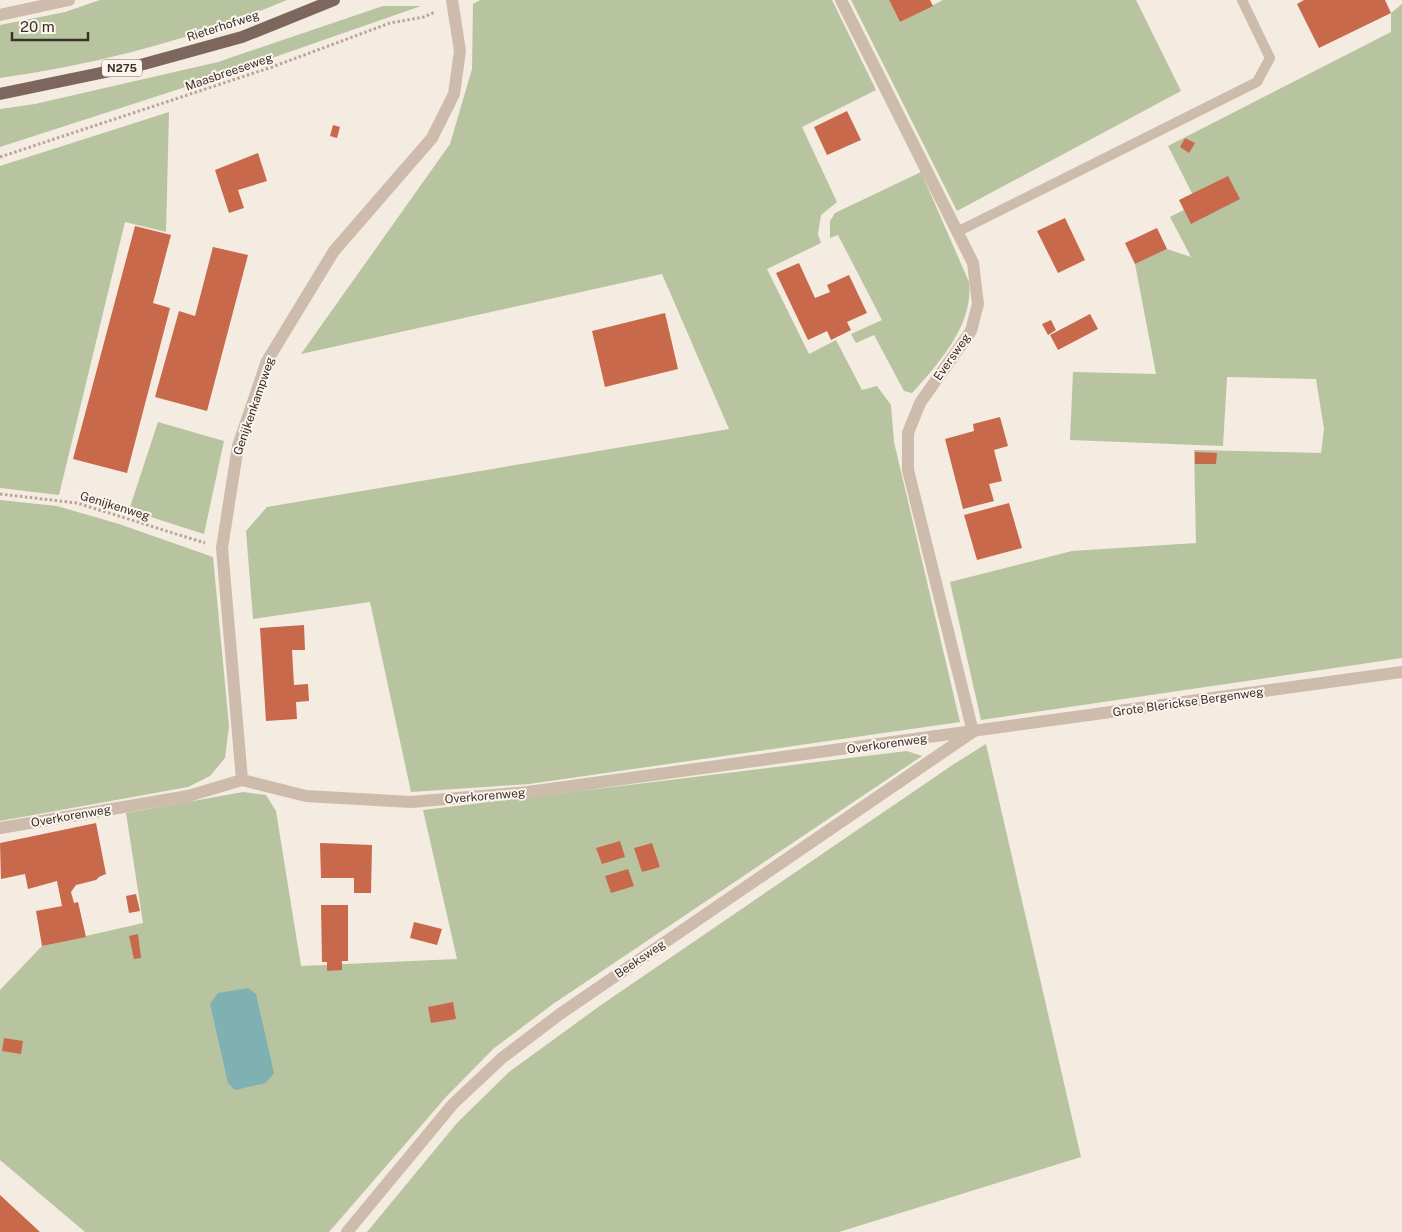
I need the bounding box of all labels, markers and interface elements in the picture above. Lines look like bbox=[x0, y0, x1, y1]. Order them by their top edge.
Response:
street label: Rieterhofweg bbox=[185, 8, 261, 44]
scale bar bbox=[12, 10, 89, 42]
text: 20 m bbox=[20, 18, 55, 35]
street label: Maasbreeseweg bbox=[184, 50, 274, 94]
road number: N275 bbox=[102, 59, 142, 76]
street label: Eversweg bbox=[931, 331, 973, 383]
street label: Genijkenkampweg bbox=[231, 355, 277, 457]
street label: Genijkenweg bbox=[78, 489, 152, 523]
street label: Grote Blerickse Bergenweg bbox=[1112, 684, 1264, 720]
street label: Overkorenweg bbox=[846, 731, 928, 757]
street label: Overkorenweg bbox=[444, 785, 526, 807]
street label: Overkorenweg bbox=[30, 802, 112, 830]
street label: Beeksweg bbox=[612, 937, 668, 981]

